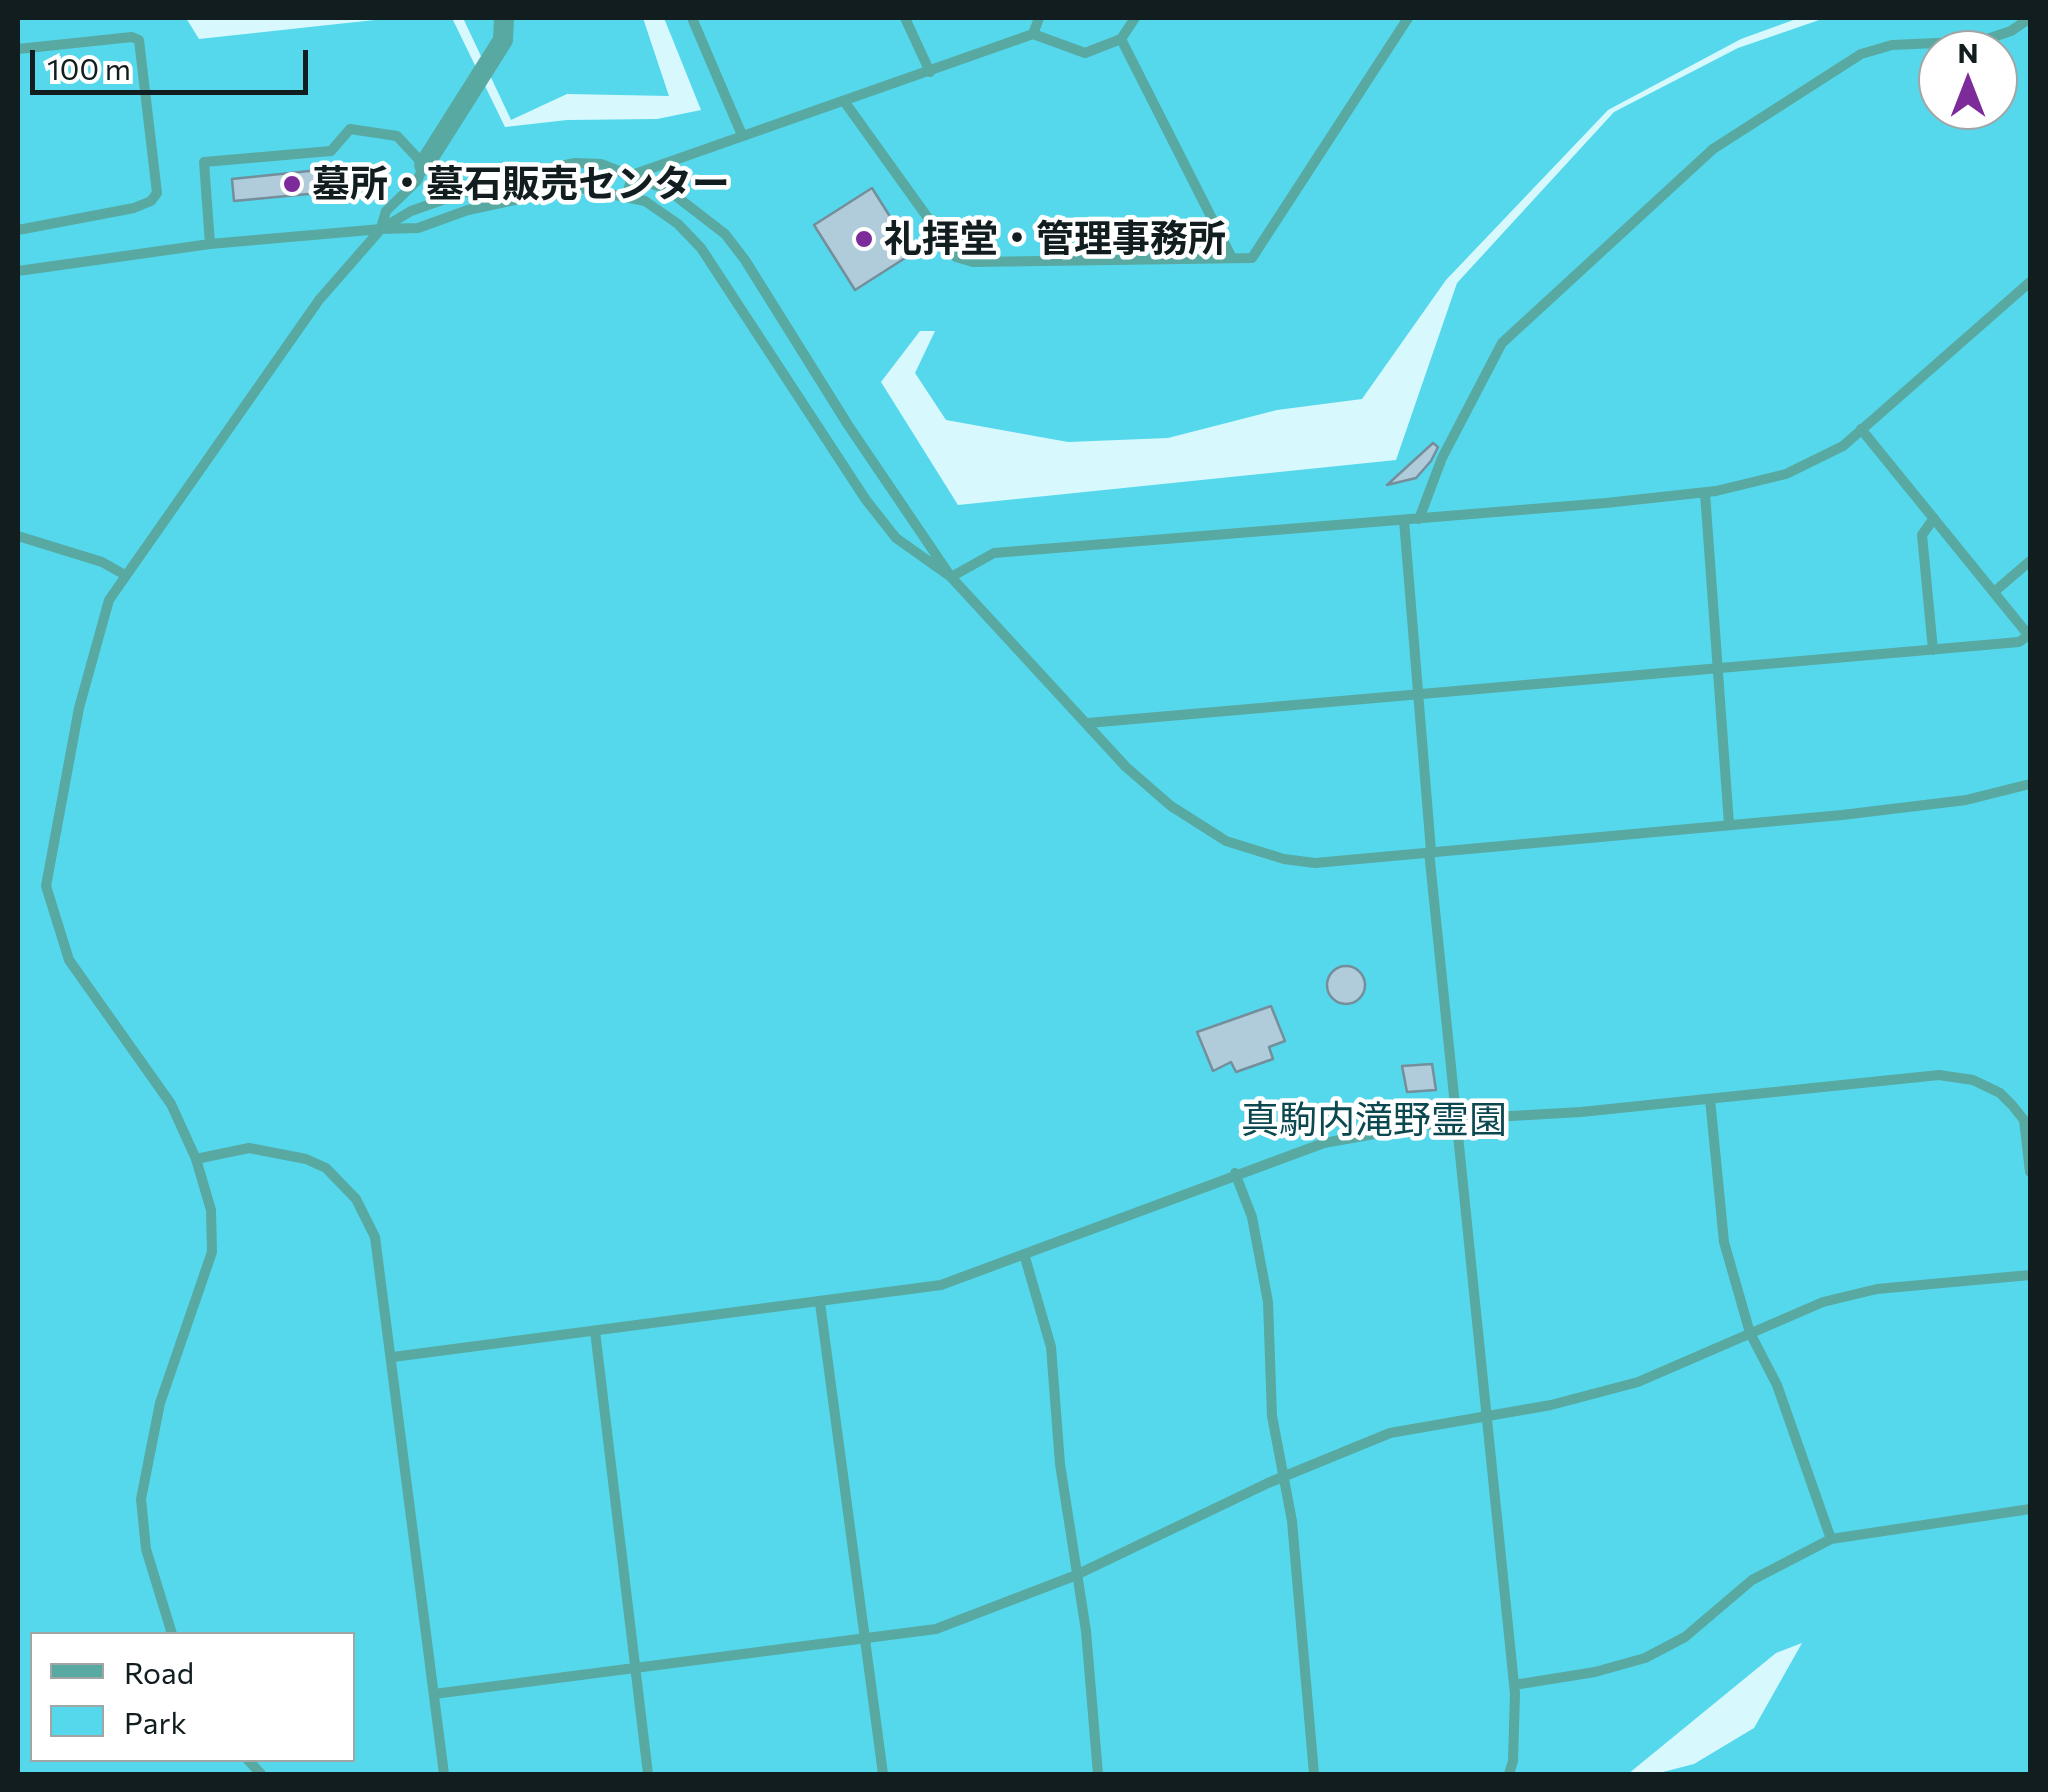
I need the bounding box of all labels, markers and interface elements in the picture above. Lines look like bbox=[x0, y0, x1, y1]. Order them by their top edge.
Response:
scale bar bbox=[35, 30, 312, 92]
north arrow bbox=[1918, 30, 2018, 130]
text: N bbox=[1958, 35, 1979, 69]
text: 100 m bbox=[47, 49, 131, 86]
place label: 墓所・墓石販売センター bbox=[312, 161, 730, 207]
marker: 墓所・墓石販売センター bbox=[281, 173, 303, 195]
place label: 礼拝堂・管理事務所 bbox=[884, 216, 1226, 262]
marker: 礼拝堂・管理事務所 bbox=[853, 228, 875, 250]
park label: 真駒内滝野霊園 bbox=[1241, 1097, 1507, 1143]
legend bbox=[30, 1632, 355, 1762]
text: Road bbox=[124, 1653, 194, 1690]
text: Park bbox=[124, 1703, 187, 1740]

